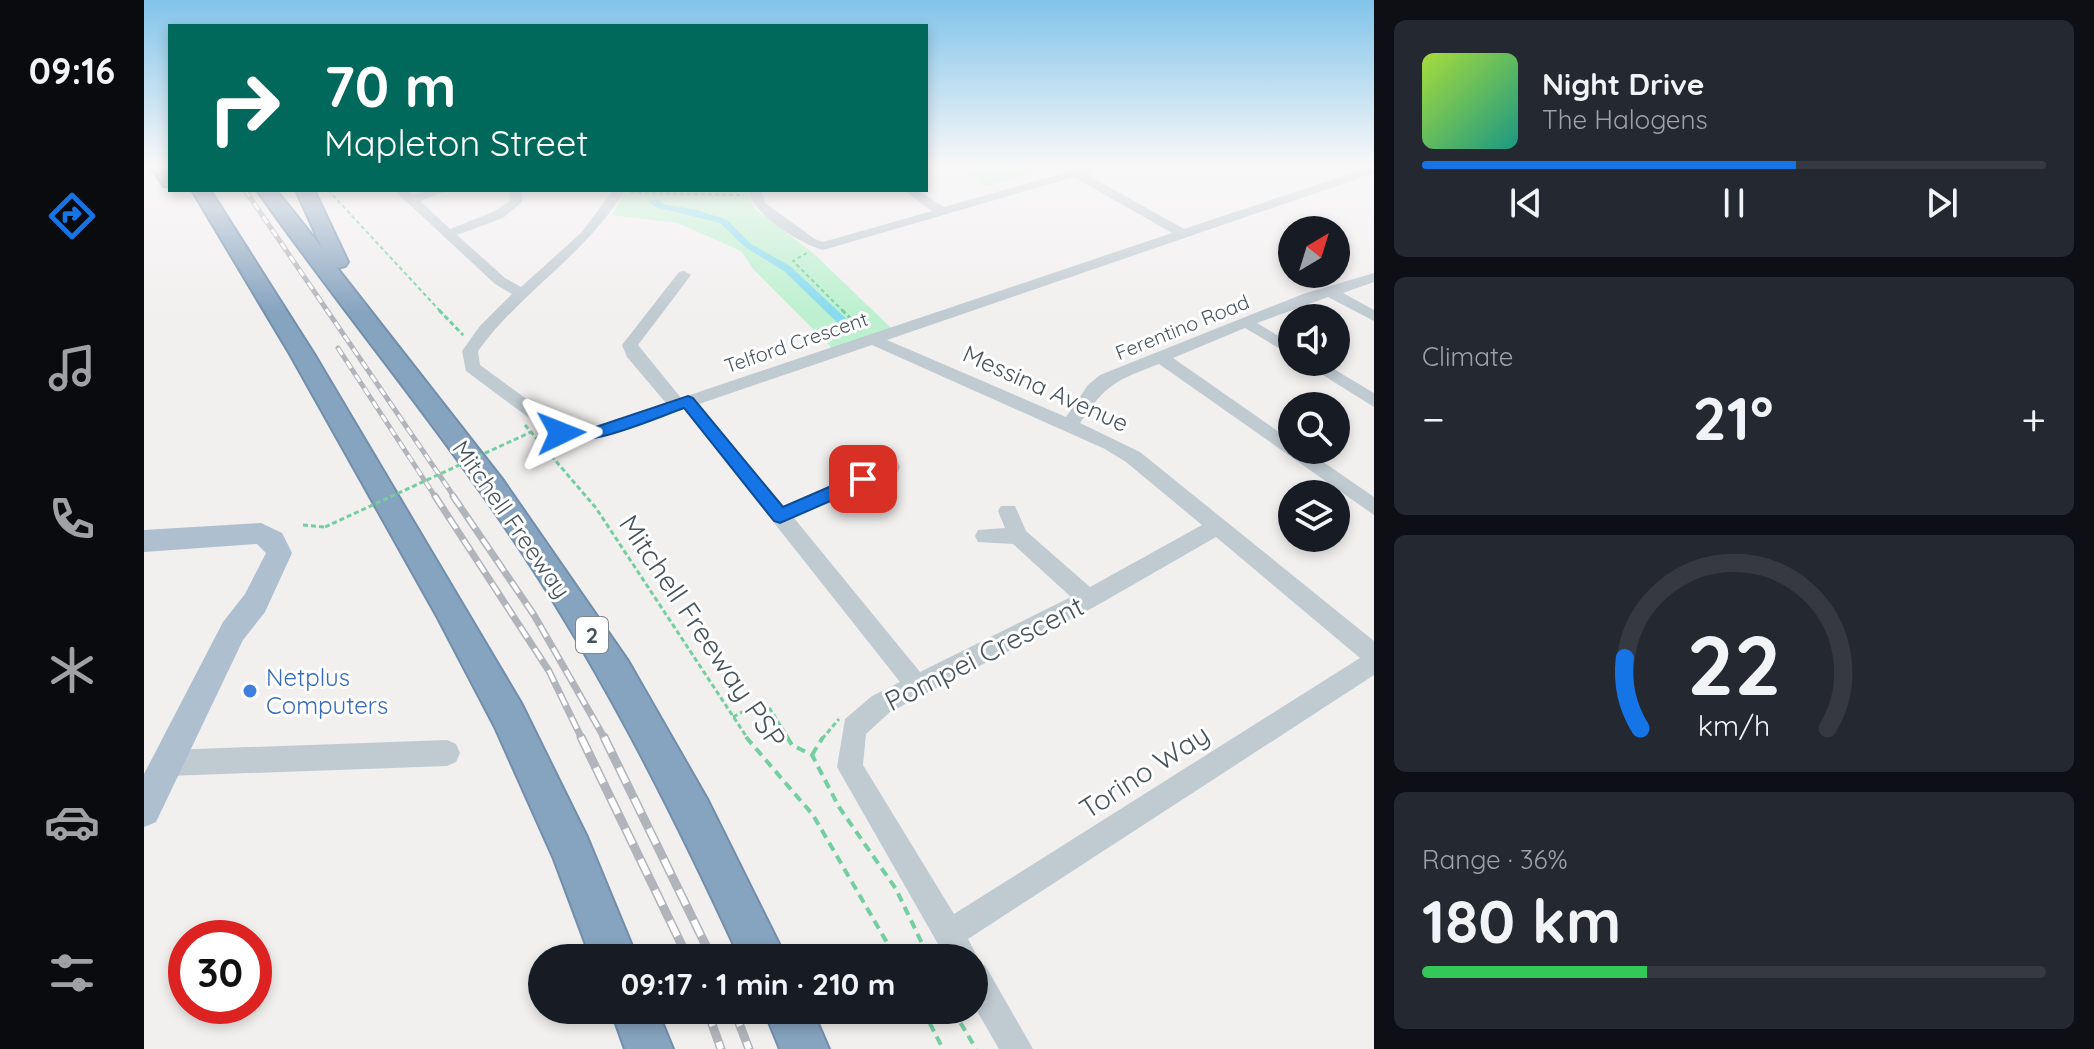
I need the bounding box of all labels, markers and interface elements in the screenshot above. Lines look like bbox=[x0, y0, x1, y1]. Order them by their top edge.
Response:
text: 09:16 bbox=[29, 48, 115, 93]
text: 70 m bbox=[324, 51, 456, 121]
icon: right bbox=[192, 56, 296, 160]
text: Night Drive bbox=[1542, 65, 1704, 103]
text: The Halogens bbox=[1542, 103, 1708, 136]
text: Mapleton Street bbox=[324, 120, 588, 165]
icon: previous bbox=[1504, 181, 1548, 225]
icon: pause bbox=[1712, 181, 1756, 225]
icon: next bbox=[1920, 181, 1964, 225]
icon: directions bbox=[44, 188, 100, 244]
north arrow bbox=[1278, 216, 1350, 288]
map controls bbox=[1278, 216, 1350, 552]
street label: Ferentino Road bbox=[1111, 289, 1253, 365]
button: sound bbox=[1278, 304, 1350, 376]
street label: Telford Crescent bbox=[721, 306, 871, 378]
street label: Messina Avenue bbox=[959, 338, 1133, 438]
icon: music bbox=[44, 340, 100, 396]
text: Climate bbox=[1422, 340, 1513, 373]
text: 21° bbox=[1693, 380, 1774, 455]
position arrow bbox=[519, 391, 603, 475]
text: − bbox=[1422, 391, 1445, 446]
text: + bbox=[2021, 391, 2046, 446]
button: search bbox=[1278, 392, 1350, 464]
street label: Mitchell Freeway bbox=[446, 434, 578, 604]
pin bbox=[829, 445, 897, 513]
icon: arrive bbox=[841, 457, 885, 501]
button: layers bbox=[1278, 480, 1350, 552]
icon: phone bbox=[44, 491, 100, 547]
street label: Mitchell Freeway PSP bbox=[612, 508, 794, 754]
street label: Pompei Crescent bbox=[879, 588, 1089, 718]
text: 22 bbox=[1687, 612, 1781, 716]
road number: 2 bbox=[576, 617, 608, 653]
icon: climate bbox=[44, 642, 100, 698]
place label: Netplus Computers bbox=[266, 662, 388, 720]
marker: Netplus Computers bbox=[241, 682, 259, 700]
text: km/h bbox=[1698, 707, 1770, 743]
street label: Torino Way bbox=[1073, 716, 1215, 826]
icon: car bbox=[44, 794, 100, 850]
text: Range · 36% bbox=[1422, 843, 1568, 876]
text: 180 km bbox=[1422, 883, 1621, 958]
speed limit sign: 30 bbox=[168, 920, 272, 1024]
icon: filters bbox=[44, 945, 100, 1001]
text: 09:17 · 1 min · 210 m bbox=[621, 965, 895, 1003]

